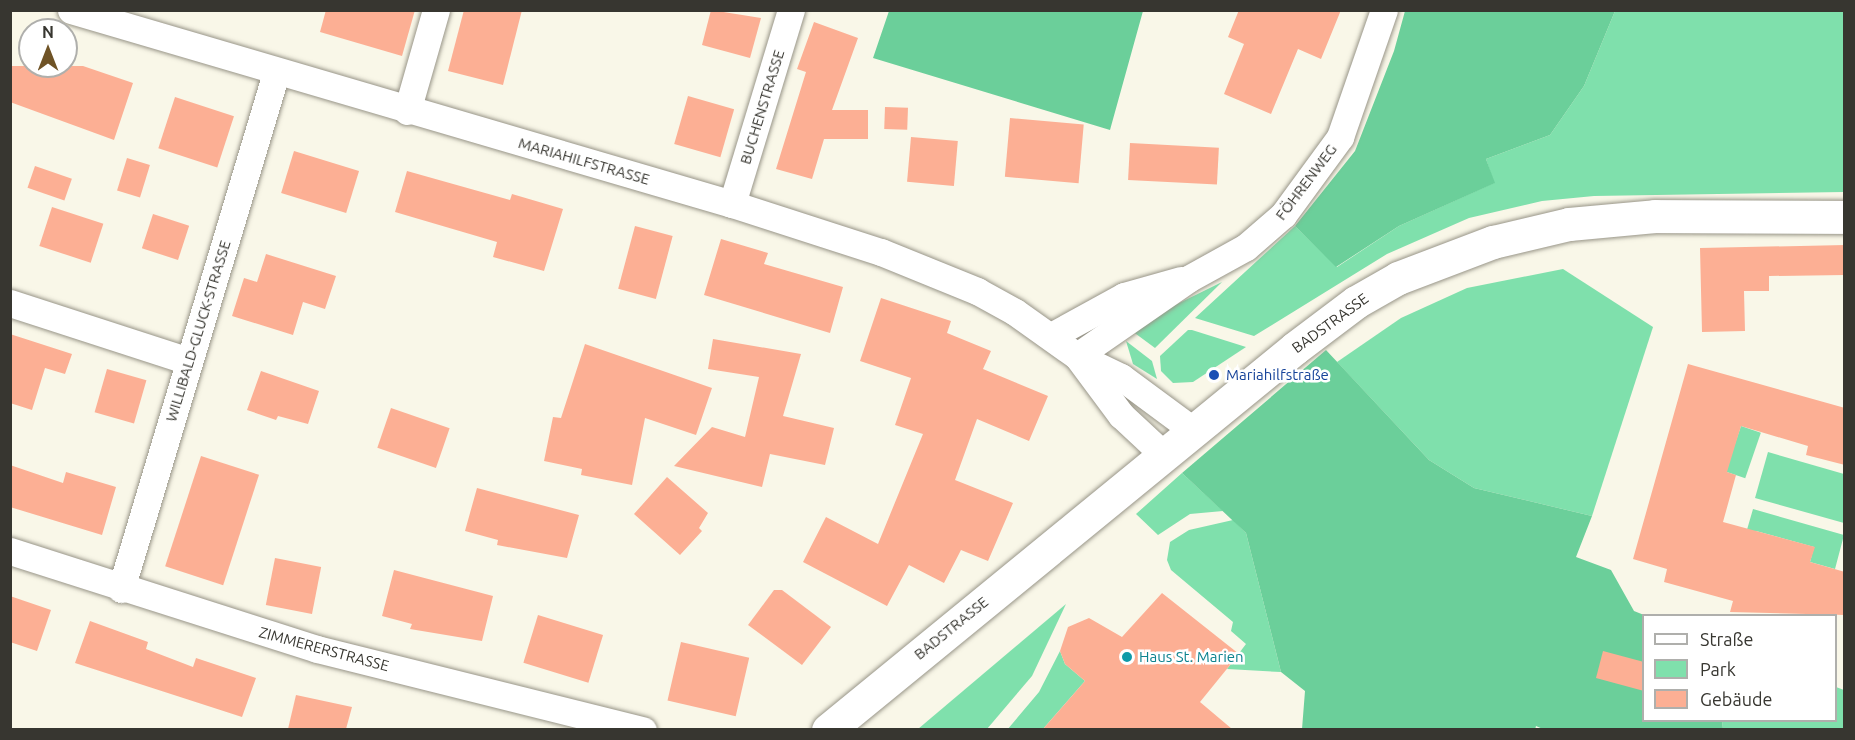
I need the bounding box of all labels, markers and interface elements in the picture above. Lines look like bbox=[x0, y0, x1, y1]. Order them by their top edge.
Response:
north arrow bbox=[18, 18, 78, 78]
text: N bbox=[42, 23, 54, 41]
street label: BUCHENSTRASSE bbox=[736, 48, 788, 166]
street label: MARIAHILFSTRASSE bbox=[516, 134, 652, 188]
street label: FÖHRENWEG bbox=[1272, 140, 1340, 224]
street label: WILLIBALD-GLUCK-STRASSE bbox=[162, 238, 234, 424]
street label: BADSTRASSE bbox=[1288, 289, 1372, 357]
place label: Mariahilfstraße bbox=[1226, 366, 1329, 384]
marker: Mariahilfstraße bbox=[1207, 368, 1221, 382]
street label: BADSTRASSE bbox=[910, 593, 992, 663]
legend bbox=[1642, 614, 1837, 722]
street label: ZIMMERERSTRASSE bbox=[257, 623, 391, 675]
text: Straße bbox=[1700, 629, 1753, 649]
place label: Haus St. Marien bbox=[1139, 648, 1244, 666]
marker: Haus St. Marien bbox=[1120, 650, 1134, 664]
text: Park bbox=[1700, 659, 1736, 679]
text: Gebäude bbox=[1700, 689, 1772, 709]

